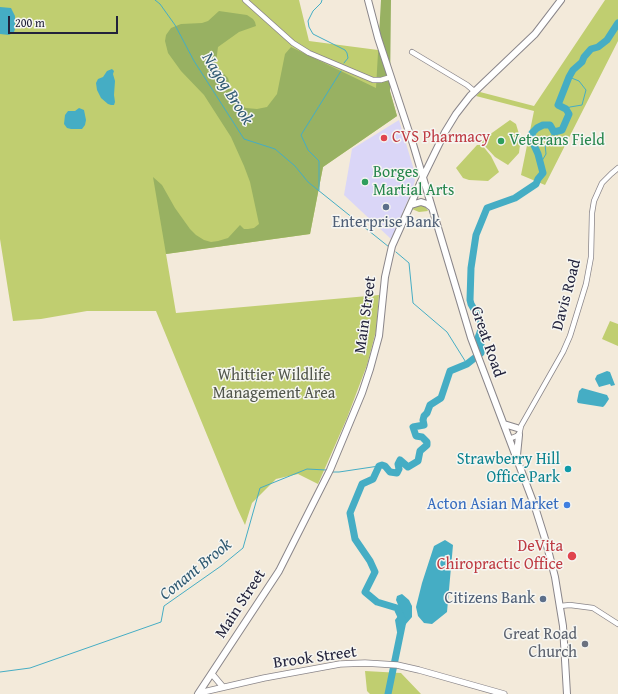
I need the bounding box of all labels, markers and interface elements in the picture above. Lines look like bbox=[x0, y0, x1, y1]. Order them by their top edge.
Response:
scale bar bbox=[10, 8, 120, 34]
text: 200 m bbox=[15, 14, 45, 31]
water label: Nagog Brook bbox=[197, 49, 257, 129]
place label: CVS Pharmacy bbox=[392, 128, 490, 148]
place label: Veterans Field bbox=[509, 131, 605, 151]
marker: CVS Pharmacy bbox=[379, 133, 389, 143]
marker: Veterans Field bbox=[496, 136, 506, 146]
place label: Borges Martial Arts bbox=[373, 163, 454, 201]
marker: Borges Martial Arts bbox=[360, 177, 370, 187]
marker: Enterprise Bank bbox=[381, 202, 391, 212]
place label: Enterprise Bank bbox=[332, 213, 440, 233]
street label: Davis Road bbox=[548, 257, 586, 333]
street label: Main Street bbox=[351, 275, 381, 355]
street label: Great Road bbox=[466, 304, 508, 380]
park label: Whittier Wildlife Management Area bbox=[213, 366, 335, 404]
place label: Strawberry Hill Office Park bbox=[457, 450, 560, 488]
marker: Strawberry Hill Office Park bbox=[563, 464, 573, 474]
place label: Acton Asian Market bbox=[427, 495, 559, 515]
marker: Acton Asian Market bbox=[562, 500, 572, 510]
water label: Conant Brook bbox=[156, 535, 236, 605]
place label: DeVita Chiropractic Office bbox=[437, 537, 563, 575]
marker: DeVita Chiropractic Office bbox=[566, 550, 578, 562]
street label: Main Street bbox=[212, 566, 270, 642]
place label: Citizens Bank bbox=[445, 589, 535, 609]
marker: Citizens Bank bbox=[538, 594, 548, 604]
place label: Great Road Church bbox=[504, 625, 577, 663]
marker: Great Road Church bbox=[580, 639, 590, 649]
street label: Brook Street bbox=[272, 643, 358, 673]

